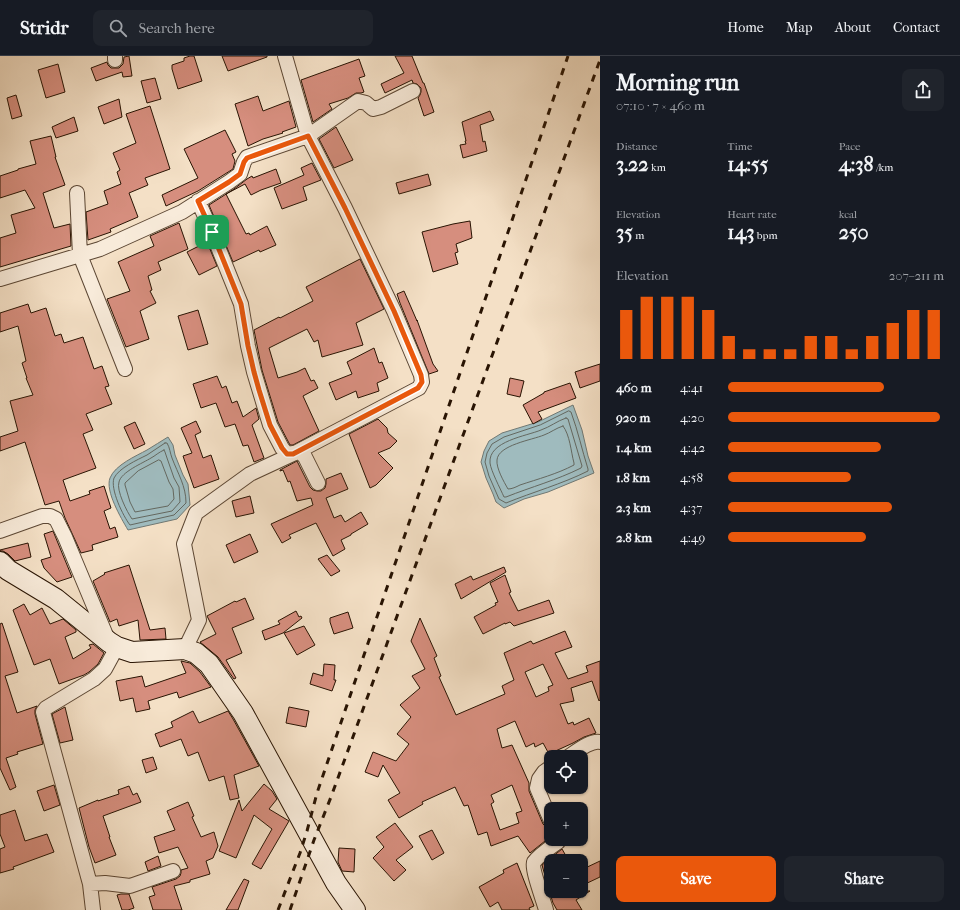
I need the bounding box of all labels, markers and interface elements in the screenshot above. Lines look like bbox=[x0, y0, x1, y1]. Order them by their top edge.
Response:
search box bbox=[93, 10, 373, 46]
text: Stridr bbox=[20, 17, 69, 39]
icon: search bbox=[107, 17, 129, 39]
text: Search here bbox=[139, 19, 215, 37]
text: Home bbox=[727, 19, 764, 36]
text: Map bbox=[786, 19, 813, 36]
text: About bbox=[835, 19, 871, 36]
text: Contact bbox=[893, 19, 940, 36]
button: share bbox=[902, 69, 944, 111]
text: Morning run bbox=[616, 70, 739, 96]
text: 07:10 · 7 × 460 m bbox=[616, 98, 705, 113]
text: Distance bbox=[616, 140, 657, 153]
text: Time bbox=[727, 140, 752, 153]
text: Pace bbox=[839, 140, 861, 153]
text: 3.22 bbox=[616, 153, 649, 176]
text: 14:55 bbox=[727, 153, 768, 176]
text: 4:38 bbox=[839, 153, 874, 176]
text: km bbox=[649, 161, 666, 174]
text: /km bbox=[874, 161, 893, 174]
text: Elevation bbox=[616, 208, 660, 221]
text: Heart rate bbox=[727, 208, 777, 221]
text: kcal bbox=[839, 208, 857, 221]
pin bbox=[195, 215, 229, 249]
icon: arrive bbox=[201, 221, 223, 243]
text: 35 bbox=[616, 221, 633, 244]
text: 143 bbox=[727, 221, 754, 244]
text: 250 bbox=[839, 221, 869, 244]
text: m bbox=[633, 229, 644, 242]
text: bpm bbox=[754, 229, 778, 242]
text: Elevation bbox=[616, 268, 669, 283]
text: 207–211 m bbox=[889, 268, 944, 283]
text: 460 m bbox=[616, 380, 651, 395]
text: 4:41 bbox=[680, 380, 703, 395]
text: 920 m bbox=[616, 410, 650, 425]
text: 4:20 bbox=[680, 410, 705, 425]
text: 1.4 km bbox=[616, 440, 651, 455]
text: 4:42 bbox=[680, 440, 705, 455]
text: 1.8 km bbox=[616, 470, 650, 485]
text: 4:58 bbox=[680, 470, 703, 485]
text: 2.3 km bbox=[616, 500, 651, 515]
text: 4:37 bbox=[680, 500, 702, 515]
text: 2.8 km bbox=[616, 530, 652, 545]
text: 4:49 bbox=[680, 530, 705, 545]
map controls bbox=[544, 750, 588, 898]
button: locate bbox=[544, 750, 588, 794]
button: + bbox=[544, 802, 588, 846]
button: − bbox=[544, 854, 588, 898]
button: Save bbox=[616, 856, 776, 902]
button: Share bbox=[784, 856, 944, 902]

